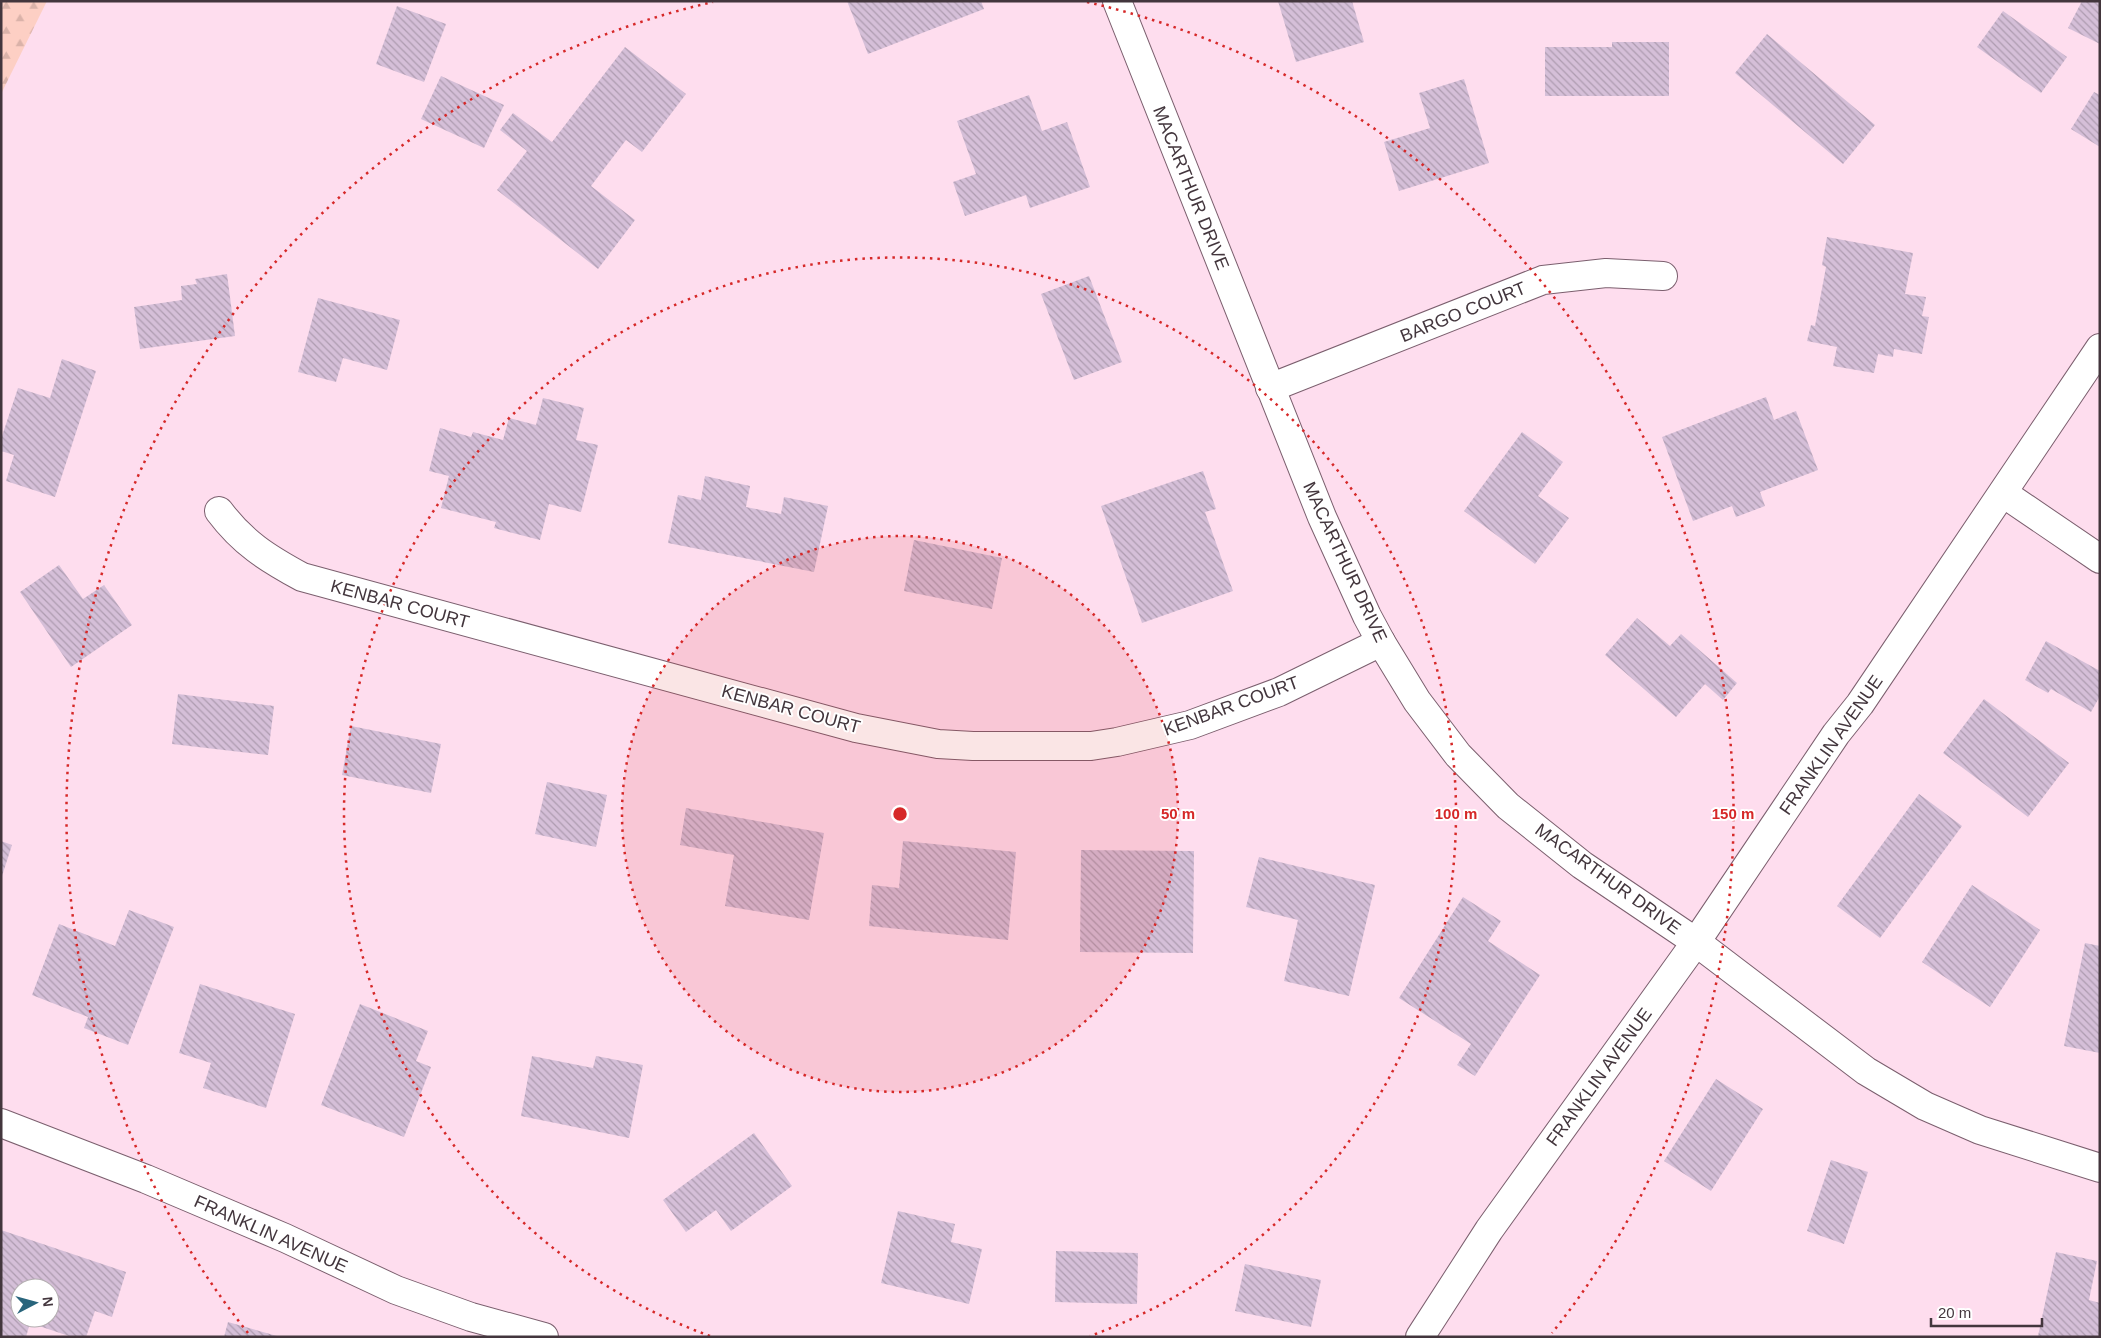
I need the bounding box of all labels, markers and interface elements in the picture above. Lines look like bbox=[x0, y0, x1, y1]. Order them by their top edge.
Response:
street label: MACARTHUR DRIVE bbox=[1149, 103, 1233, 273]
street label: BARGO COURT bbox=[1397, 278, 1529, 346]
street label: MACARTHUR DRIVE bbox=[1299, 479, 1391, 645]
street label: KENBAR COURT bbox=[328, 576, 472, 632]
street label: FRANKLIN AVENUE bbox=[1775, 671, 1887, 819]
street label: KENBAR COURT bbox=[1161, 672, 1301, 740]
street label: KENBAR COURT bbox=[719, 681, 863, 737]
centre of rings bbox=[891, 805, 909, 823]
text: 50 m bbox=[1161, 805, 1195, 822]
text: 100 m bbox=[1435, 805, 1477, 822]
text: 150 m bbox=[1712, 805, 1754, 822]
street label: MACARTHUR DRIVE bbox=[1531, 820, 1685, 938]
street label: FRANKLIN AVENUE bbox=[1542, 1004, 1656, 1150]
street label: FRANKLIN AVENUE bbox=[191, 1191, 351, 1277]
north arrow bbox=[10, 1278, 60, 1328]
text: N bbox=[39, 1296, 56, 1308]
scale bar bbox=[1931, 1296, 2042, 1328]
text: 20 m bbox=[1938, 1304, 1971, 1321]

